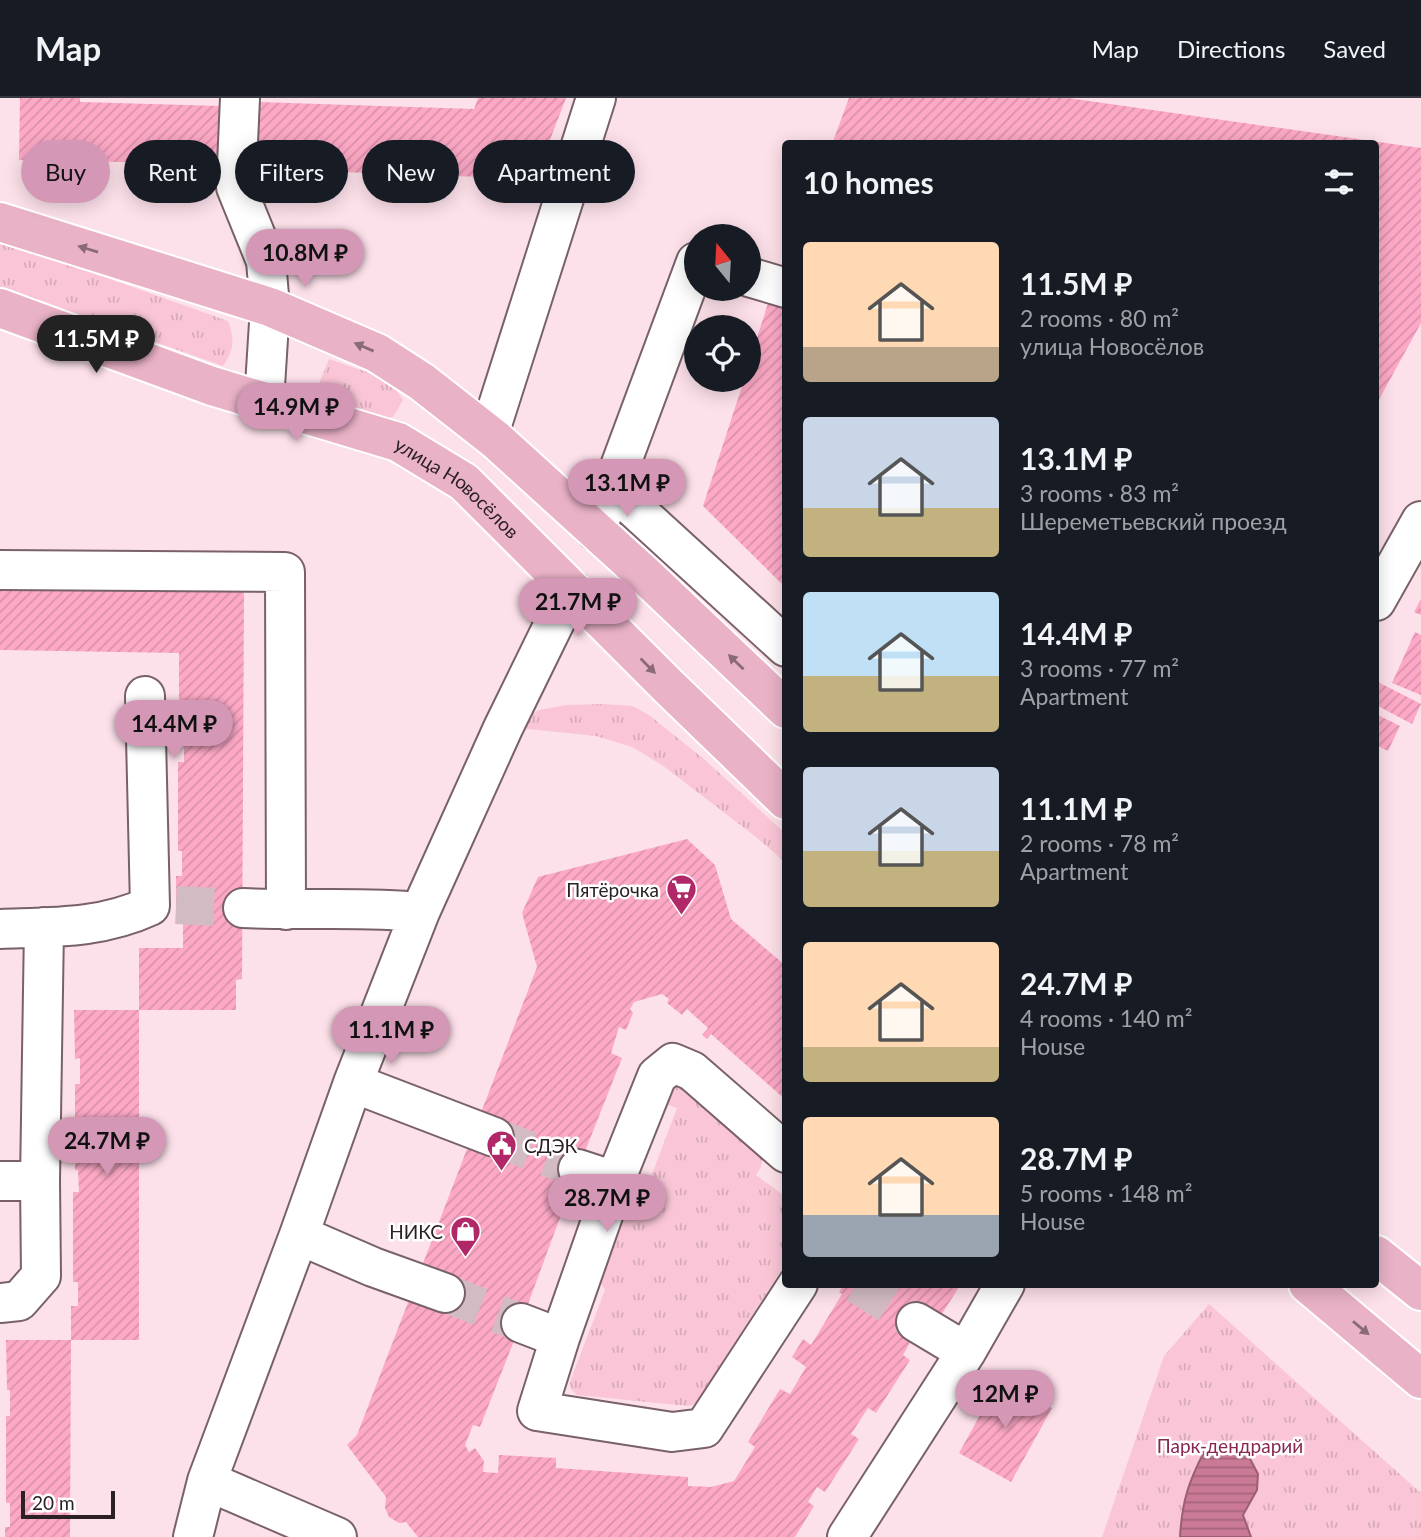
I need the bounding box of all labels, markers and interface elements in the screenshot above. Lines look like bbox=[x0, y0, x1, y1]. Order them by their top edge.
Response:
text: Map bbox=[35, 28, 101, 68]
text: Map bbox=[1092, 34, 1139, 63]
text: Directions bbox=[1177, 34, 1285, 63]
text: Saved bbox=[1323, 34, 1386, 63]
chip: Buy bbox=[21, 140, 110, 203]
chip: Rent bbox=[124, 140, 221, 203]
chip: Filters bbox=[235, 140, 348, 203]
chip: New bbox=[362, 140, 459, 203]
chip: Apartment bbox=[473, 140, 635, 203]
icon: filters bbox=[1320, 163, 1358, 201]
text: 10 homes bbox=[803, 164, 934, 200]
north arrow bbox=[684, 224, 761, 301]
map controls bbox=[684, 224, 761, 392]
pin: 10.8M ₽ bbox=[240, 230, 370, 289]
text: 10.8M ₽ bbox=[262, 238, 348, 266]
one-way arrow bbox=[78, 243, 99, 254]
text: 11.5M ₽ bbox=[1020, 265, 1132, 301]
icon: home bbox=[859, 270, 943, 354]
text: 2 rooms · 80 m² bbox=[1020, 304, 1179, 332]
button: locate bbox=[684, 315, 761, 392]
pin: 11.5M ₽ bbox=[31, 316, 161, 375]
text: 11.5M ₽ bbox=[53, 324, 139, 352]
text: улица Новосёлов bbox=[1020, 332, 1204, 360]
one-way arrow bbox=[354, 341, 374, 353]
pin: 14.9M ₽ bbox=[231, 384, 361, 443]
text: 14.9M ₽ bbox=[253, 392, 339, 420]
street label: улица Новосёлов bbox=[391, 431, 524, 542]
text: 13.1M ₽ bbox=[1020, 440, 1132, 476]
icon: home bbox=[859, 445, 943, 529]
pin: 13.1M ₽ bbox=[562, 460, 692, 519]
text: 13.1M ₽ bbox=[584, 468, 670, 496]
text: 3 rooms · 83 m² bbox=[1020, 479, 1179, 507]
text: Шереметьевский проезд bbox=[1020, 507, 1287, 535]
pin: 21.7M ₽ bbox=[513, 578, 643, 638]
text: 21.7M ₽ bbox=[535, 587, 621, 615]
text: 14.4M ₽ bbox=[1020, 615, 1132, 651]
icon: home bbox=[859, 620, 943, 704]
one-way arrow bbox=[728, 654, 745, 671]
text: 3 rooms · 77 m² bbox=[1020, 654, 1179, 682]
one-way arrow bbox=[640, 658, 657, 675]
text: Apartment bbox=[1020, 682, 1128, 710]
pin: 14.4M ₽ bbox=[109, 700, 239, 760]
text: 14.4M ₽ bbox=[131, 709, 217, 737]
text: 11.1M ₽ bbox=[1020, 790, 1132, 826]
icon: home bbox=[859, 795, 943, 879]
text: 2 rooms · 78 m² bbox=[1020, 829, 1179, 857]
text: Apartment bbox=[1020, 857, 1128, 885]
supermarket icon: Пятёрочка bbox=[665, 872, 699, 916]
place label: Пятёрочка bbox=[566, 878, 659, 901]
text: 24.7M ₽ bbox=[1020, 965, 1132, 1001]
icon: home bbox=[859, 970, 943, 1054]
text: 4 rooms · 140 m² bbox=[1020, 1004, 1192, 1032]
pin: 11.1M ₽ bbox=[326, 1006, 456, 1066]
text: 11.1M ₽ bbox=[348, 1015, 434, 1043]
text: House bbox=[1020, 1032, 1085, 1060]
pin: 24.7M ₽ bbox=[42, 1118, 172, 1177]
text: 24.7M ₽ bbox=[64, 1126, 150, 1154]
public building icon: СДЭК bbox=[484, 1128, 518, 1172]
place label: СДЭК bbox=[524, 1134, 577, 1157]
text: 28.7M ₽ bbox=[1020, 1140, 1132, 1176]
icon: home bbox=[859, 1145, 943, 1229]
pin: 28.7M ₽ bbox=[542, 1174, 672, 1234]
text: 5 rooms · 148 m² bbox=[1020, 1179, 1192, 1207]
text: 28.7M ₽ bbox=[564, 1183, 650, 1211]
text: House bbox=[1020, 1207, 1085, 1235]
shop icon: НИКС bbox=[449, 1214, 483, 1258]
place label: НИКС bbox=[389, 1220, 443, 1243]
one-way arrow bbox=[1352, 1320, 1369, 1335]
pin: 12M ₽ bbox=[956, 1370, 1054, 1430]
text: 12M ₽ bbox=[971, 1379, 1039, 1407]
park label: Парк-дендрарий bbox=[1157, 1434, 1303, 1457]
scale bar bbox=[21, 1488, 116, 1520]
text: 20 m bbox=[32, 1491, 75, 1514]

